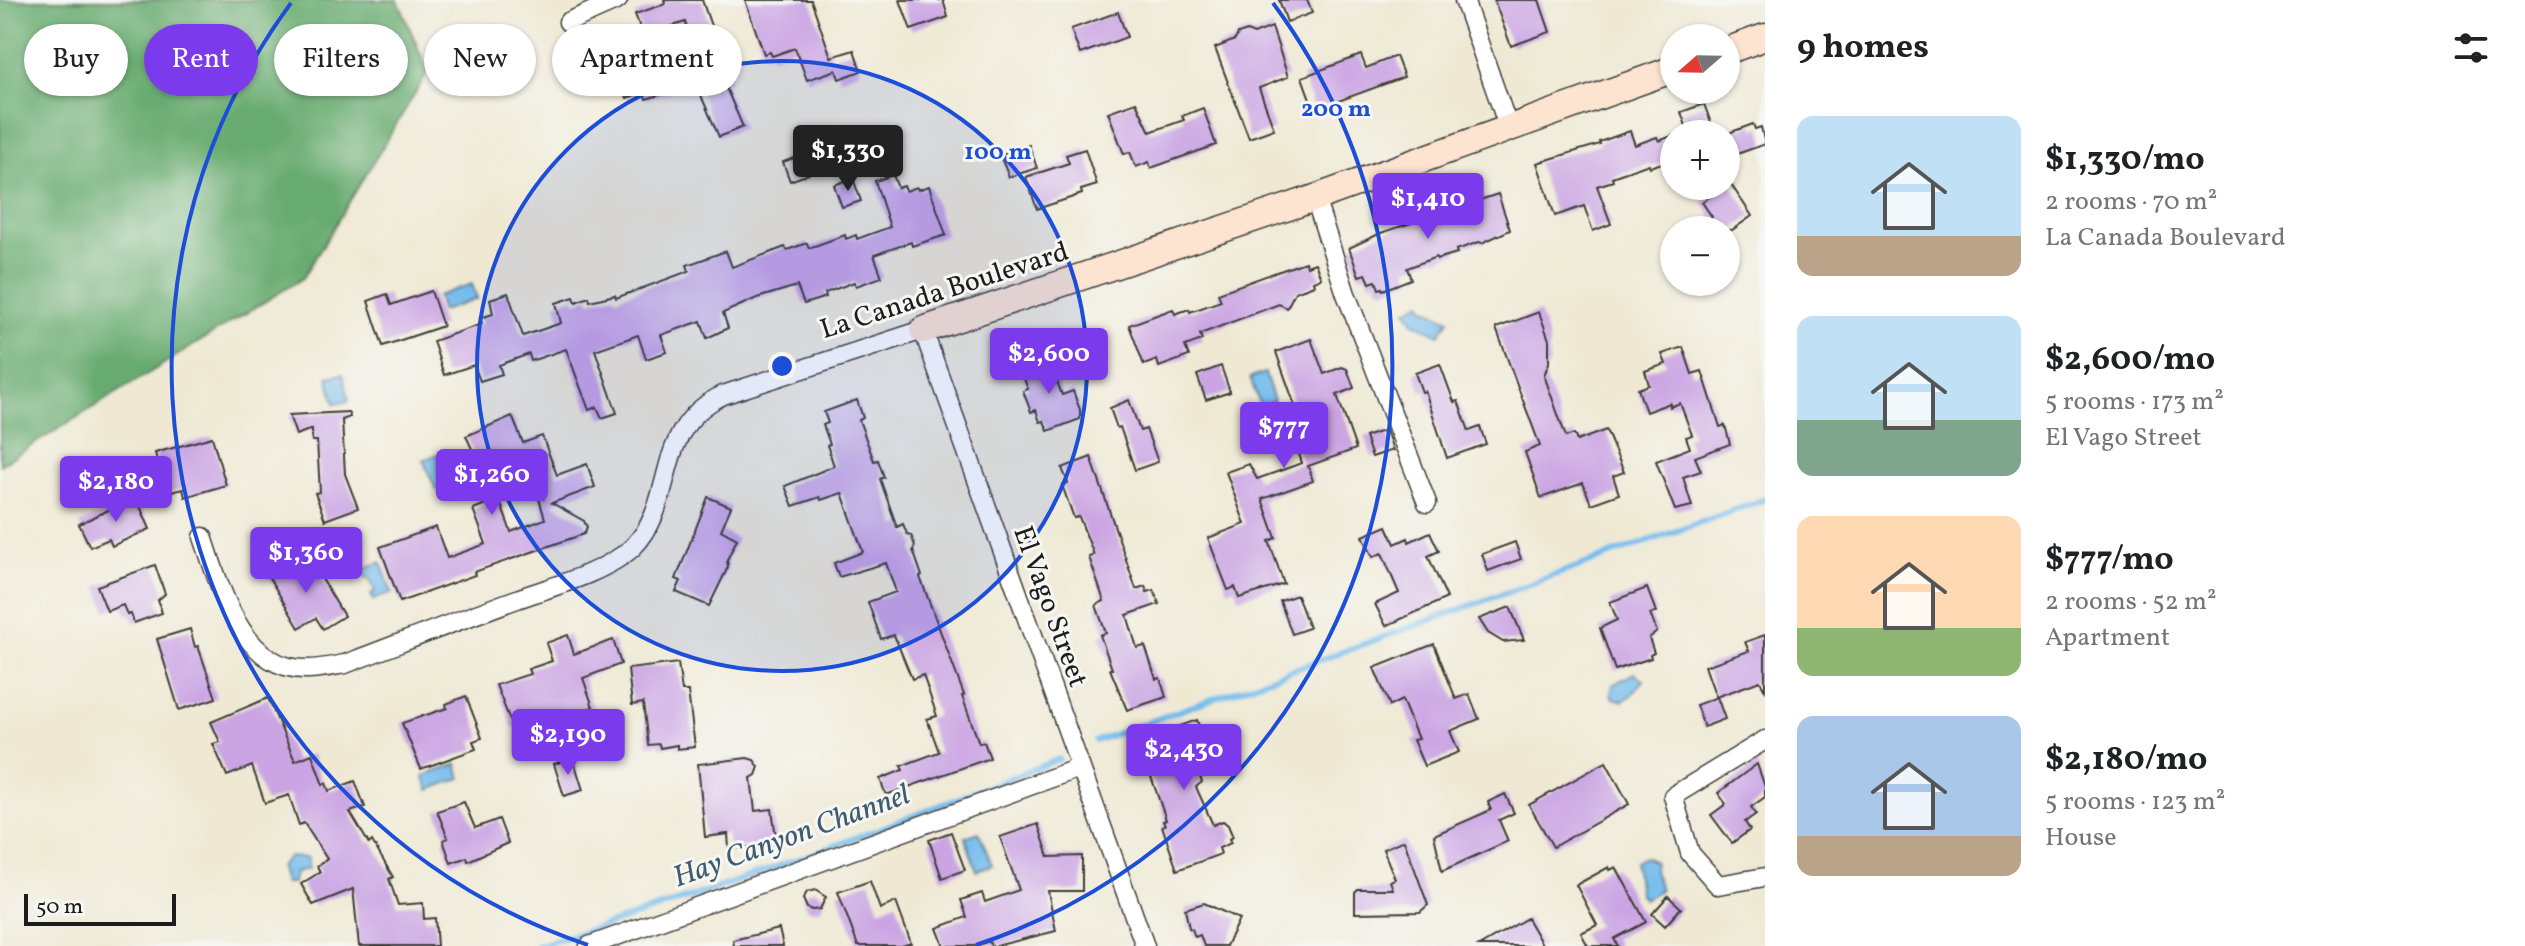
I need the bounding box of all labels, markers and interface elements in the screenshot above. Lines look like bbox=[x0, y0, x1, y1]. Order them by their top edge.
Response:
chip: Buy bbox=[24, 24, 128, 96]
chip: Rent bbox=[144, 24, 258, 96]
chip: Filters bbox=[274, 24, 408, 96]
chip: New bbox=[424, 24, 536, 96]
chip: Apartment bbox=[552, 24, 742, 96]
north arrow bbox=[1660, 24, 1740, 104]
map controls bbox=[1660, 24, 1740, 296]
text: 9 homes bbox=[1797, 25, 1929, 72]
icon: filters bbox=[2449, 26, 2493, 70]
text: 200 m bbox=[1301, 93, 1371, 127]
button: + bbox=[1660, 120, 1740, 200]
pin: $1,330 bbox=[783, 125, 913, 193]
text: $1,330 bbox=[811, 133, 885, 169]
text: 100 m bbox=[964, 136, 1032, 170]
text: $1,330/mo bbox=[2045, 137, 2205, 184]
icon: home bbox=[1861, 148, 1957, 244]
pin: $1,410 bbox=[1363, 173, 1493, 241]
text: $1,410 bbox=[1391, 181, 1465, 217]
text: 2 rooms · 70 m² bbox=[2045, 184, 2217, 220]
button: − bbox=[1660, 216, 1740, 296]
text: La Canada Boulevard bbox=[2045, 220, 2286, 256]
street label: La Canada Boulevard bbox=[815, 233, 1074, 350]
pin: $2,600 bbox=[984, 328, 1114, 396]
text: $2,600 bbox=[1008, 336, 1090, 372]
text: $2,600/mo bbox=[2045, 337, 2215, 384]
icon: home bbox=[1861, 348, 1957, 444]
centre of rings bbox=[768, 352, 796, 380]
text: 5 rooms · 173 m² bbox=[2045, 384, 2224, 420]
pin: $777 bbox=[1237, 402, 1331, 470]
text: $777 bbox=[1258, 410, 1310, 446]
text: El Vago Street bbox=[2045, 420, 2202, 456]
pin: $1,260 bbox=[427, 449, 557, 517]
pin: $2,180 bbox=[51, 456, 181, 524]
text: $1,260 bbox=[454, 457, 530, 493]
text: $2,180 bbox=[78, 464, 154, 500]
street label: El Vago Street bbox=[1002, 521, 1097, 693]
pin: $1,360 bbox=[241, 527, 371, 595]
text: $1,360 bbox=[268, 535, 344, 571]
text: $777/mo bbox=[2045, 537, 2174, 584]
icon: home bbox=[1861, 548, 1957, 644]
text: 2 rooms · 52 m² bbox=[2045, 584, 2217, 620]
text: Apartment bbox=[2045, 620, 2170, 656]
pin: $2,190 bbox=[503, 709, 633, 777]
text: $2,190 bbox=[530, 717, 606, 753]
pin: $2,430 bbox=[1119, 724, 1249, 792]
text: $2,430 bbox=[1144, 732, 1224, 768]
text: $2,180/mo bbox=[2045, 737, 2207, 784]
icon: home bbox=[1861, 748, 1957, 844]
water label: Hay Canyon Channel bbox=[667, 774, 916, 899]
text: 5 rooms · 123 m² bbox=[2045, 784, 2225, 820]
text: House bbox=[2045, 820, 2117, 856]
scale bar bbox=[24, 890, 176, 926]
text: 50 m bbox=[36, 892, 83, 923]

